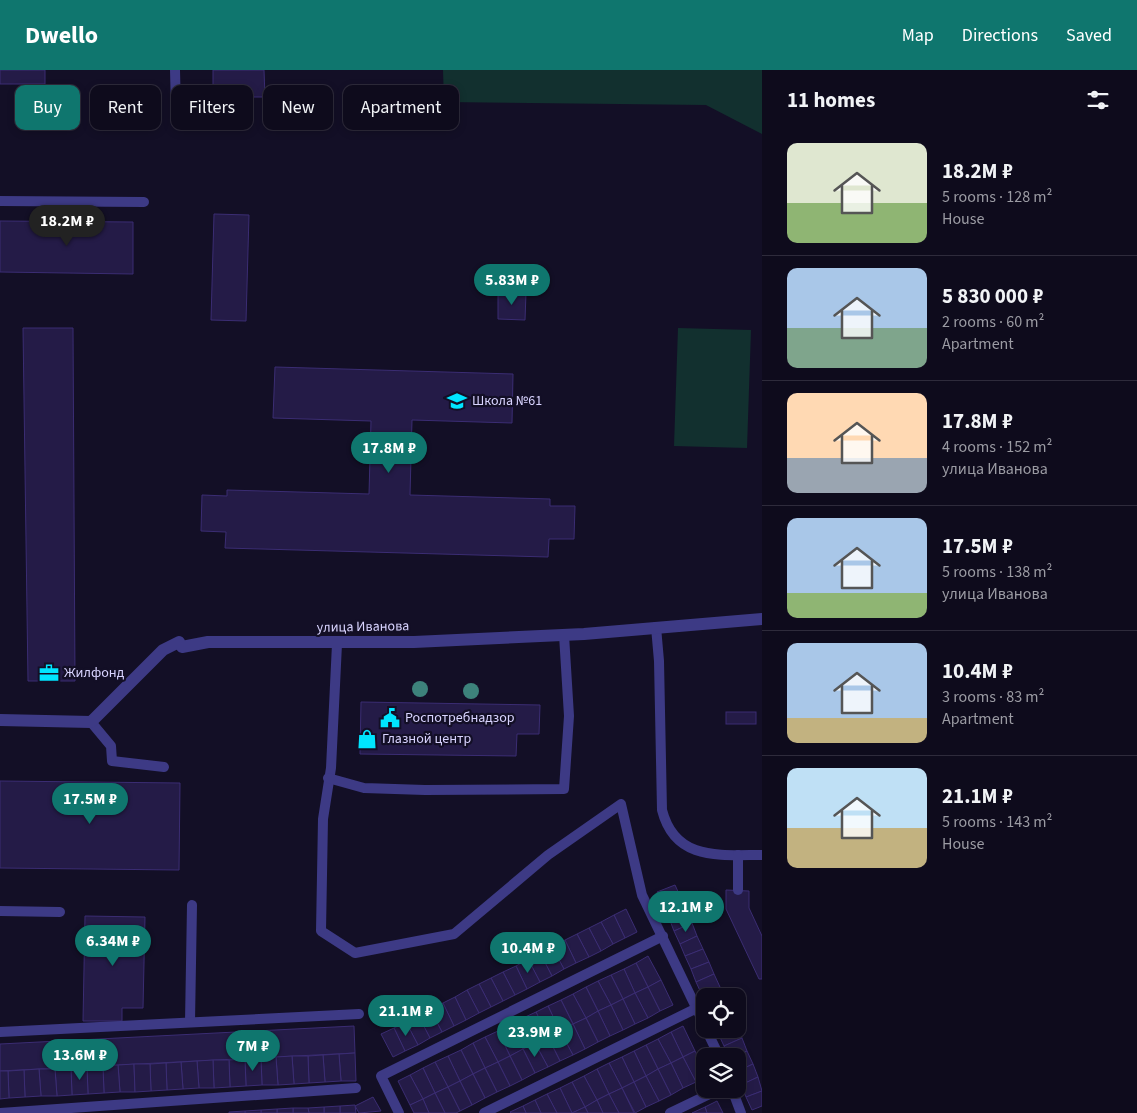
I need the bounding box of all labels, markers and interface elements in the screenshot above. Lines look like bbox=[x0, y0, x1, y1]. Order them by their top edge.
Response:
text: Dwello bbox=[25, 18, 98, 53]
text: Map bbox=[902, 23, 934, 48]
text: Directions bbox=[962, 23, 1038, 48]
text: Saved bbox=[1066, 23, 1112, 48]
chip: Buy bbox=[15, 85, 80, 130]
chip: Rent bbox=[90, 85, 161, 130]
chip: Filters bbox=[171, 85, 253, 130]
chip: New bbox=[263, 85, 333, 130]
chip: Apartment bbox=[343, 85, 459, 130]
text: 11 homes bbox=[787, 85, 875, 115]
icon: filters bbox=[1084, 86, 1112, 114]
text: 18.2M ₽ bbox=[942, 156, 1013, 186]
icon: home bbox=[827, 163, 887, 223]
text: 5 rooms · 128 m² bbox=[942, 186, 1052, 208]
pin: 18.2M ₽ bbox=[21, 204, 113, 247]
text: House bbox=[942, 208, 984, 230]
text: 18.2M ₽ bbox=[40, 210, 94, 232]
pin: 5.83M ₽ bbox=[466, 264, 558, 306]
text: 5.83M ₽ bbox=[485, 269, 539, 291]
text: 5 830 000 ₽ bbox=[942, 281, 1043, 311]
icon: home bbox=[827, 288, 887, 348]
text: 2 rooms · 60 m² bbox=[942, 311, 1044, 333]
text: Apartment bbox=[942, 333, 1014, 355]
school or university icon: Школа №61 bbox=[446, 390, 468, 412]
place label: Школа №61 bbox=[472, 391, 542, 411]
text: 17.8M ₽ bbox=[942, 406, 1013, 436]
icon: home bbox=[827, 413, 887, 473]
pin: 17.8M ₽ bbox=[343, 432, 435, 474]
text: 4 rooms · 152 m² bbox=[942, 436, 1052, 458]
text: 17.8M ₽ bbox=[362, 437, 416, 459]
text: улица Иванова bbox=[942, 458, 1048, 480]
text: 17.5M ₽ bbox=[942, 531, 1013, 561]
icon: home bbox=[827, 538, 887, 598]
text: 5 rooms · 138 m² bbox=[942, 561, 1052, 583]
text: улица Иванова bbox=[942, 583, 1048, 605]
street label: улица Иванова bbox=[317, 616, 409, 638]
text: 10.4M ₽ bbox=[942, 656, 1013, 686]
office icon: Жилфонд bbox=[38, 662, 60, 684]
place label: Жилфонд bbox=[64, 663, 125, 683]
icon: home bbox=[827, 663, 887, 723]
text: 3 rooms · 83 m² bbox=[942, 686, 1044, 708]
public building icon: Роспотребнадзор bbox=[379, 707, 401, 729]
place label: Роспотребнадзор bbox=[405, 708, 515, 728]
text: Apartment bbox=[942, 708, 1014, 730]
shop icon: Глазной центр bbox=[356, 728, 378, 750]
place label: Глазной центр bbox=[382, 729, 471, 749]
text: 21.1M ₽ bbox=[942, 781, 1013, 811]
pin: 17.5M ₽ bbox=[44, 782, 136, 825]
text: 17.5M ₽ bbox=[63, 788, 117, 810]
icon: home bbox=[827, 788, 887, 848]
text: 5 rooms · 143 m² bbox=[942, 811, 1052, 833]
text: House bbox=[942, 833, 984, 855]
pin: 12.1M ₽ bbox=[640, 890, 732, 933]
text: 12.1M ₽ bbox=[659, 896, 713, 918]
pin: 6.34M ₽ bbox=[67, 924, 159, 967]
text: 6.34M ₽ bbox=[86, 930, 140, 952]
pin: 10.4M ₽ bbox=[482, 932, 574, 974]
text: 10.4M ₽ bbox=[501, 937, 555, 959]
map controls bbox=[696, 988, 746, 1098]
button: locate bbox=[696, 988, 746, 1038]
pin: 21.1M ₽ bbox=[360, 994, 452, 1037]
text: 21.1M ₽ bbox=[379, 1000, 433, 1022]
pin: 23.9M ₽ bbox=[489, 1016, 581, 1058]
text: 23.9M ₽ bbox=[508, 1021, 562, 1043]
pin: 7M ₽ bbox=[223, 1030, 283, 1072]
text: 7M ₽ bbox=[237, 1035, 269, 1057]
pin: 13.6M ₽ bbox=[34, 1038, 126, 1081]
text: 13.6M ₽ bbox=[53, 1044, 107, 1066]
button: layers bbox=[696, 1048, 746, 1098]

